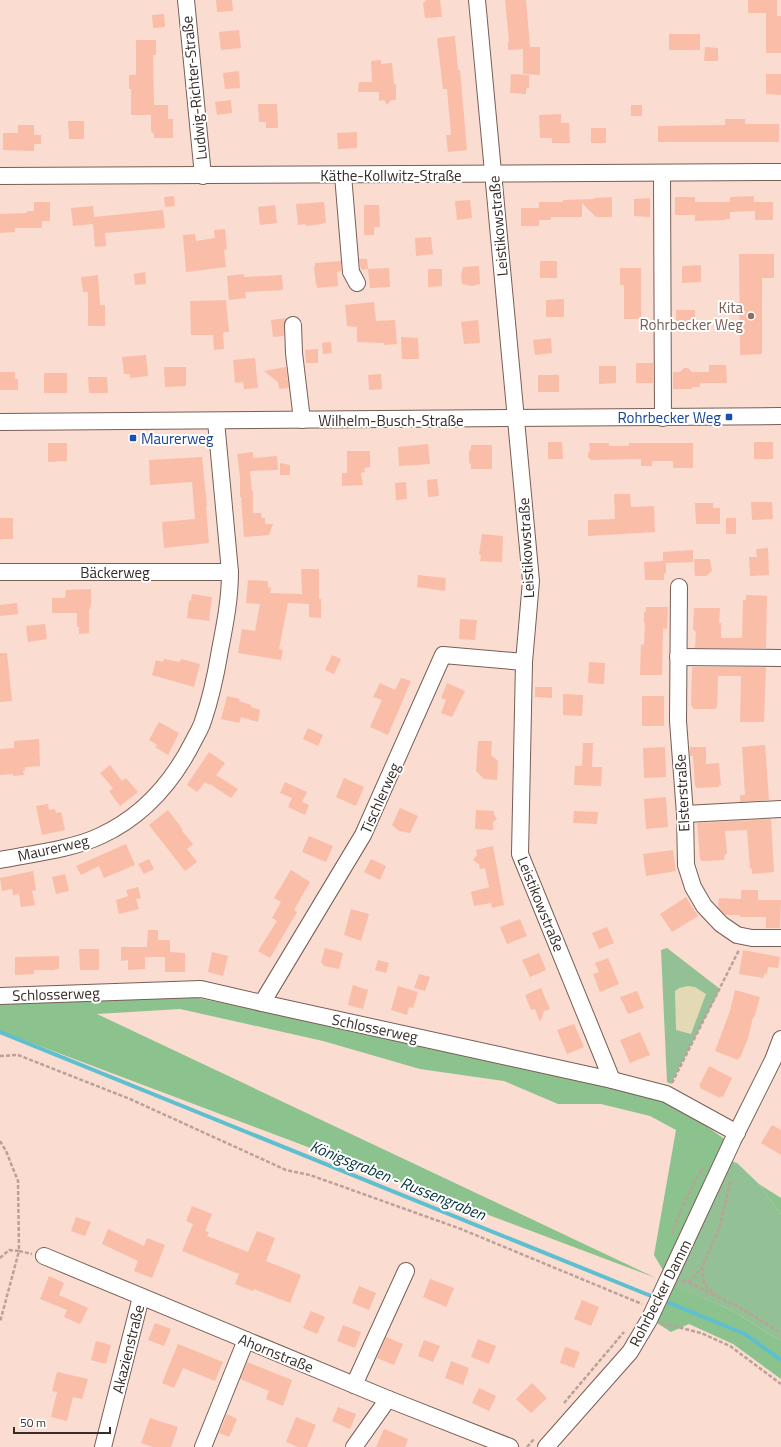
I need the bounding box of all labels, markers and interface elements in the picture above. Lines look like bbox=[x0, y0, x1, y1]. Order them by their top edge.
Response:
street label: Ludwig-Richter-Straße bbox=[175, 15, 213, 161]
street label: Käthe-Kollwitz-Straße bbox=[320, 164, 462, 187]
street label: Leistikowstraße bbox=[482, 175, 514, 277]
place label: Kita Rohrbecker Weg bbox=[639, 296, 743, 336]
marker: Kita Rohrbecker Weg bbox=[746, 311, 756, 321]
place label: Rohrbecker Weg bbox=[617, 406, 721, 429]
street label: Wilhelm-Busch-Straße bbox=[318, 409, 464, 432]
marker: Rohrbecker Weg bbox=[724, 412, 734, 422]
place label: Maurerweg bbox=[141, 427, 214, 450]
marker: Maurerweg bbox=[128, 433, 138, 443]
street label: Leistikowstraße bbox=[512, 497, 540, 599]
street label: Bäckerweg bbox=[80, 561, 150, 584]
street label: Elsterstraße bbox=[668, 753, 696, 833]
street label: Tischlerweg bbox=[354, 759, 406, 837]
street label: Maurerweg bbox=[15, 829, 91, 867]
street label: Leistikowstraße bbox=[511, 853, 571, 955]
street label: Schlosserweg bbox=[12, 981, 100, 1007]
street label: Schlosserweg bbox=[330, 1008, 420, 1048]
water label: Königsgraben - Russengraben bbox=[307, 1134, 490, 1227]
street label: Rohrbecker Damm bbox=[623, 1235, 697, 1351]
street label: Akazienstraße bbox=[106, 1302, 150, 1396]
street label: Ahornstraße bbox=[235, 1327, 317, 1379]
scale bar bbox=[14, 1409, 110, 1435]
text: 50 m bbox=[20, 1413, 46, 1432]

